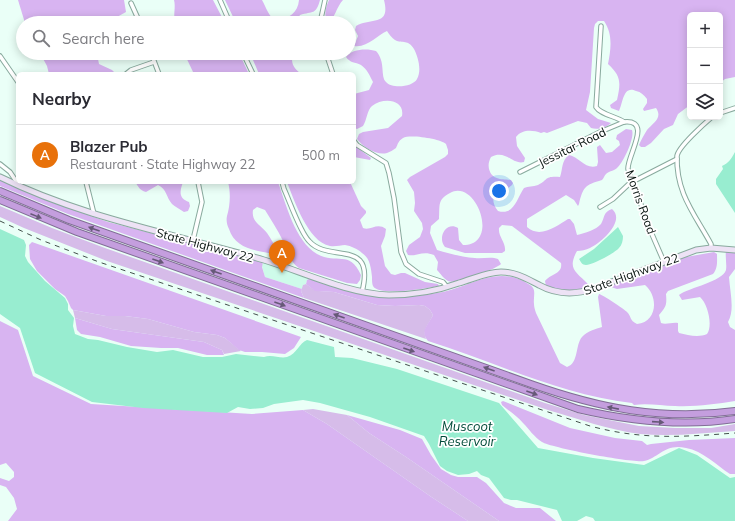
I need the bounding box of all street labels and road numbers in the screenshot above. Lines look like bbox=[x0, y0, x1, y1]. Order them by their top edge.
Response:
street label: Jessitar Road bbox=[536, 124, 608, 170]
street label: Morris Road bbox=[622, 168, 660, 236]
street label: State Highway 22 bbox=[155, 225, 255, 265]
street label: State Highway 22 bbox=[581, 250, 681, 298]

